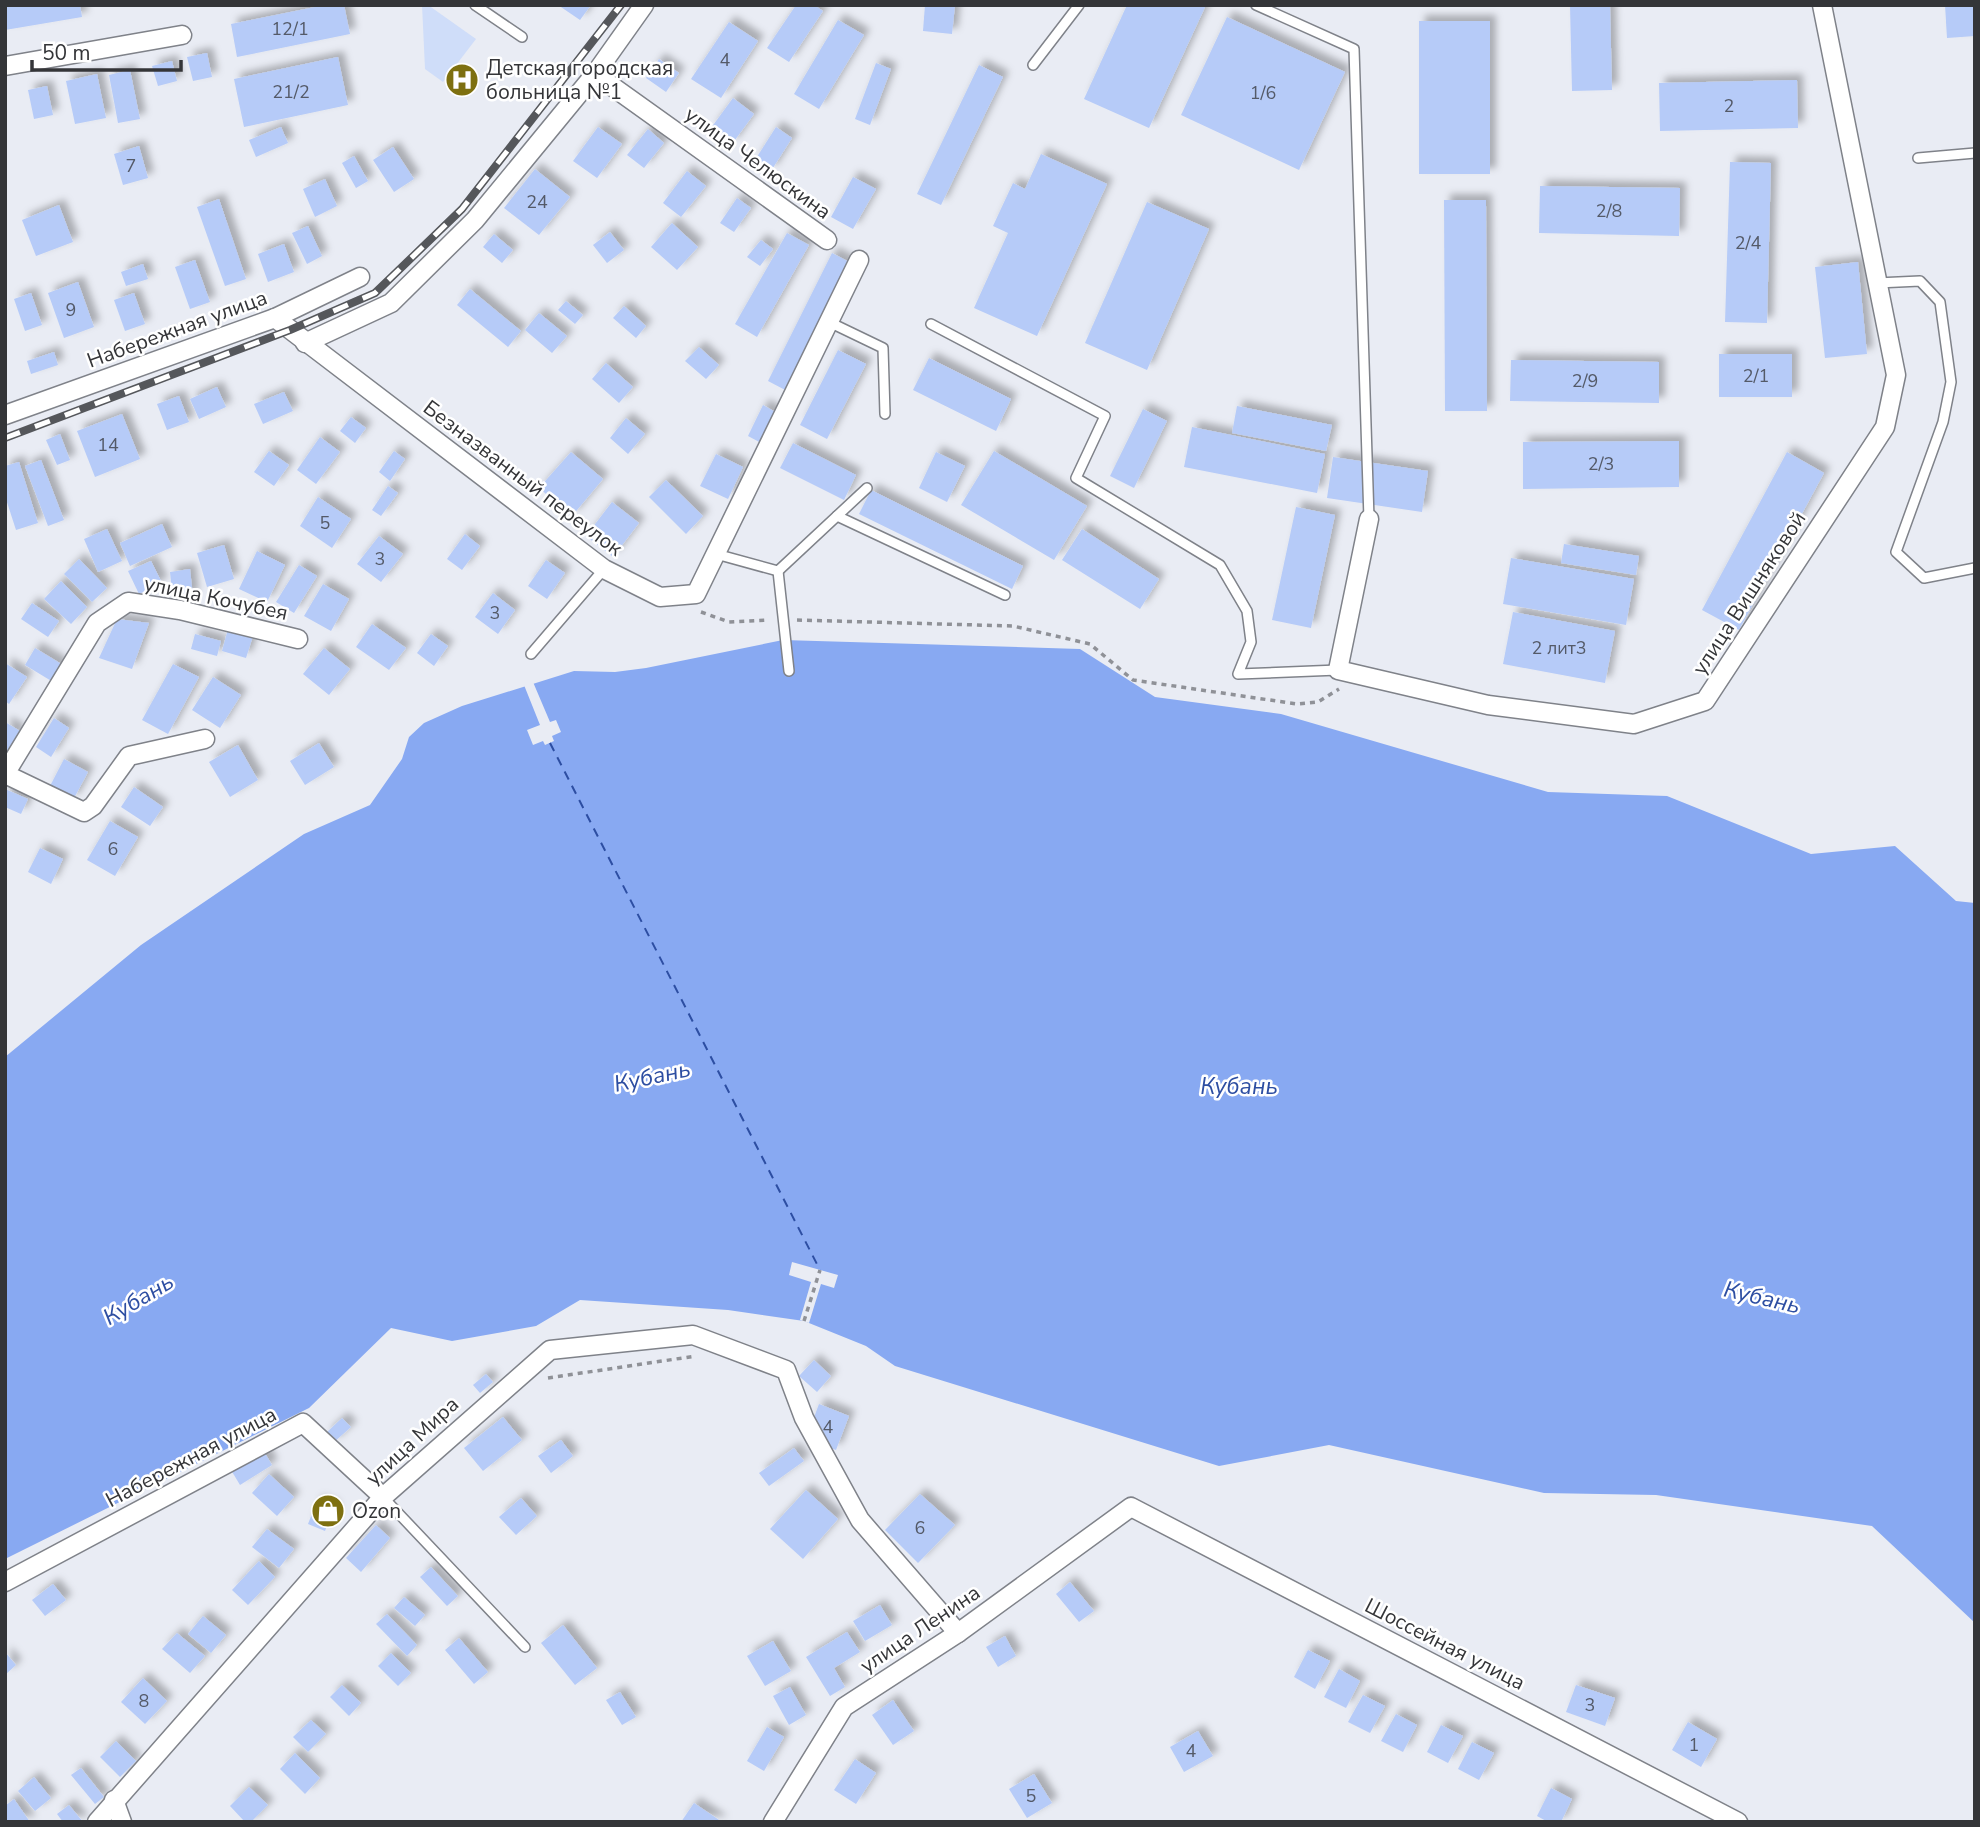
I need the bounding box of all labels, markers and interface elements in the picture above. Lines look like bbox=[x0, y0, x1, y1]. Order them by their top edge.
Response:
house number: 12/1 bbox=[271, 17, 309, 41]
scale bar bbox=[32, 28, 180, 72]
text: 50 m bbox=[42, 39, 91, 67]
house number: 4 bbox=[720, 48, 731, 72]
place label: Детская городская больница №1 bbox=[486, 54, 673, 106]
hospital icon: Детская городская больница №1 bbox=[443, 61, 481, 99]
house number: 21/2 bbox=[272, 80, 310, 104]
house number: 1/6 bbox=[1250, 81, 1276, 105]
house number: 2 bbox=[1724, 94, 1734, 118]
street label: улица Челюскина bbox=[679, 100, 837, 226]
house number: 7 bbox=[126, 154, 136, 178]
house number: 24 bbox=[526, 190, 548, 214]
house number: 2/8 bbox=[1596, 199, 1622, 223]
house number: 2/4 bbox=[1735, 231, 1762, 255]
street label: Набережная улица bbox=[83, 283, 271, 375]
house number: 9 bbox=[66, 298, 76, 322]
house number: 2/1 bbox=[1743, 364, 1769, 388]
house number: 2/9 bbox=[1572, 369, 1598, 393]
street label: Безназванный переулок bbox=[418, 394, 629, 563]
house number: 14 bbox=[97, 433, 119, 457]
house number: 2/3 bbox=[1588, 452, 1614, 476]
street label: улица Вишняковой bbox=[1686, 506, 1812, 680]
house number: 5 bbox=[320, 511, 330, 535]
house number: 3 bbox=[375, 547, 385, 571]
street label: улица Кочубея bbox=[142, 569, 290, 627]
house number: 3 bbox=[490, 601, 500, 625]
house number: 2 лит3 bbox=[1531, 636, 1587, 660]
house number: 6 bbox=[108, 837, 118, 861]
water label: Кубань bbox=[611, 1053, 693, 1100]
water label: Кубань bbox=[1200, 1071, 1278, 1102]
water label: Кубань bbox=[97, 1266, 179, 1333]
water label: Кубань bbox=[1721, 1274, 1803, 1321]
street label: улица Мира bbox=[359, 1391, 465, 1491]
street label: Набережная улица bbox=[101, 1400, 281, 1514]
house number: 4 bbox=[823, 1415, 834, 1439]
shop icon: Ozon bbox=[309, 1492, 347, 1530]
place label: Ozon bbox=[352, 1497, 401, 1525]
house number: 6 bbox=[915, 1516, 925, 1540]
street label: улица Ленина bbox=[854, 1578, 986, 1680]
street label: Шоссейная улица bbox=[1360, 1591, 1530, 1697]
house number: 8 bbox=[139, 1689, 149, 1713]
house number: 3 bbox=[1585, 1693, 1595, 1717]
house number: 1 bbox=[1689, 1733, 1699, 1757]
house number: 4 bbox=[1186, 1739, 1197, 1763]
house number: 5 bbox=[1026, 1784, 1036, 1808]

